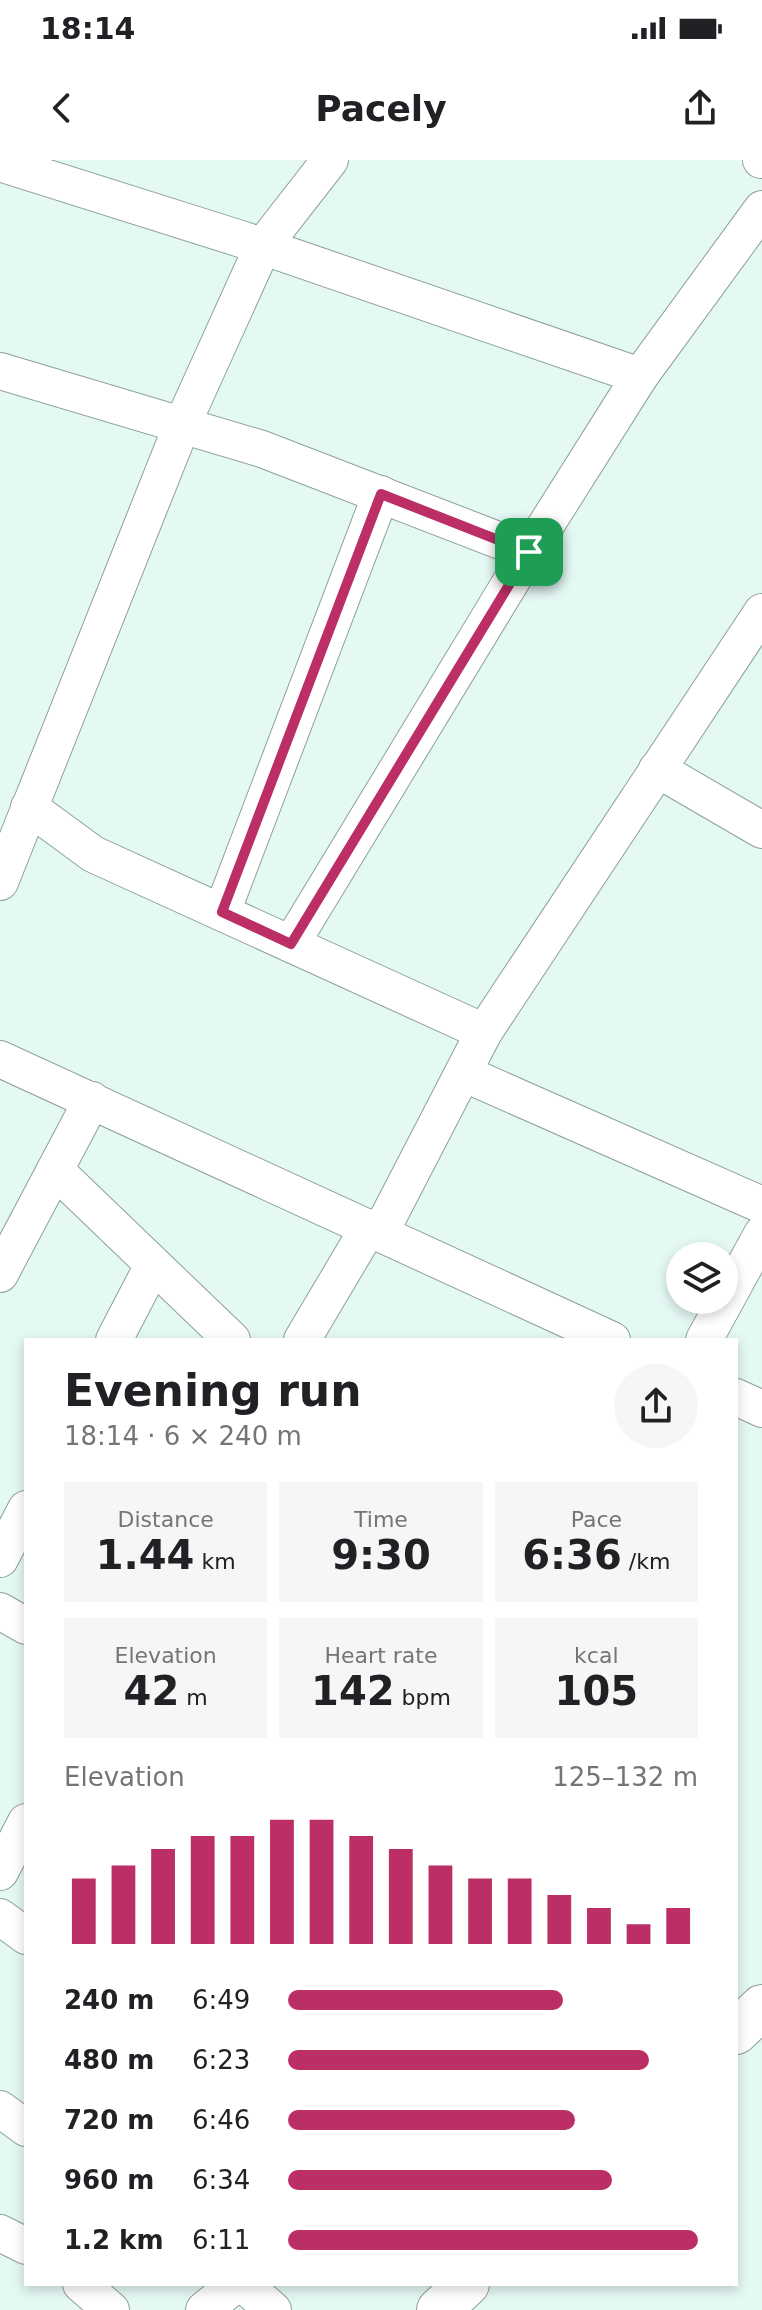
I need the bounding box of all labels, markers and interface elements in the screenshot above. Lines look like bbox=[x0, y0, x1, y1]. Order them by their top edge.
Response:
text: 18:14 bbox=[40, 11, 136, 46]
icon: back bbox=[40, 86, 84, 130]
icon: share bbox=[678, 86, 722, 130]
text: Pacely bbox=[315, 88, 447, 129]
pin bbox=[495, 518, 563, 586]
icon: arrive bbox=[507, 530, 551, 574]
map controls bbox=[666, 1242, 738, 1314]
button: layers bbox=[666, 1242, 738, 1314]
button: share bbox=[614, 1364, 698, 1448]
text: Evening run bbox=[64, 1365, 361, 1416]
text: 18:14 · 6 × 240 m bbox=[64, 1421, 302, 1451]
text: Distance bbox=[118, 1507, 214, 1532]
text: Time bbox=[354, 1507, 408, 1532]
text: Pace bbox=[571, 1507, 622, 1532]
text: 1.44 bbox=[96, 1532, 194, 1578]
text: 9:30 bbox=[331, 1532, 431, 1578]
text: 6:36 bbox=[522, 1532, 622, 1578]
text: km bbox=[194, 1549, 236, 1574]
text: /km bbox=[622, 1549, 670, 1574]
text: Elevation bbox=[115, 1643, 217, 1668]
text: Heart rate bbox=[325, 1643, 437, 1668]
text: kcal bbox=[574, 1643, 619, 1668]
text: 42 bbox=[124, 1668, 179, 1714]
text: 142 bbox=[311, 1668, 395, 1714]
text: 105 bbox=[555, 1668, 638, 1714]
text: m bbox=[179, 1685, 208, 1710]
text: bpm bbox=[395, 1685, 451, 1710]
text: Elevation bbox=[64, 1762, 185, 1792]
text: 125–132 m bbox=[552, 1762, 698, 1792]
text: 240 m bbox=[64, 1985, 154, 2015]
text: 6:49 bbox=[192, 1985, 250, 2015]
text: 480 m bbox=[64, 2045, 154, 2075]
text: 6:23 bbox=[192, 2045, 250, 2075]
text: 720 m bbox=[64, 2105, 154, 2135]
text: 6:46 bbox=[192, 2105, 250, 2135]
text: 960 m bbox=[64, 2165, 154, 2195]
text: 6:34 bbox=[192, 2165, 250, 2195]
text: 1.2 km bbox=[64, 2225, 164, 2255]
text: 6:11 bbox=[192, 2225, 250, 2255]

